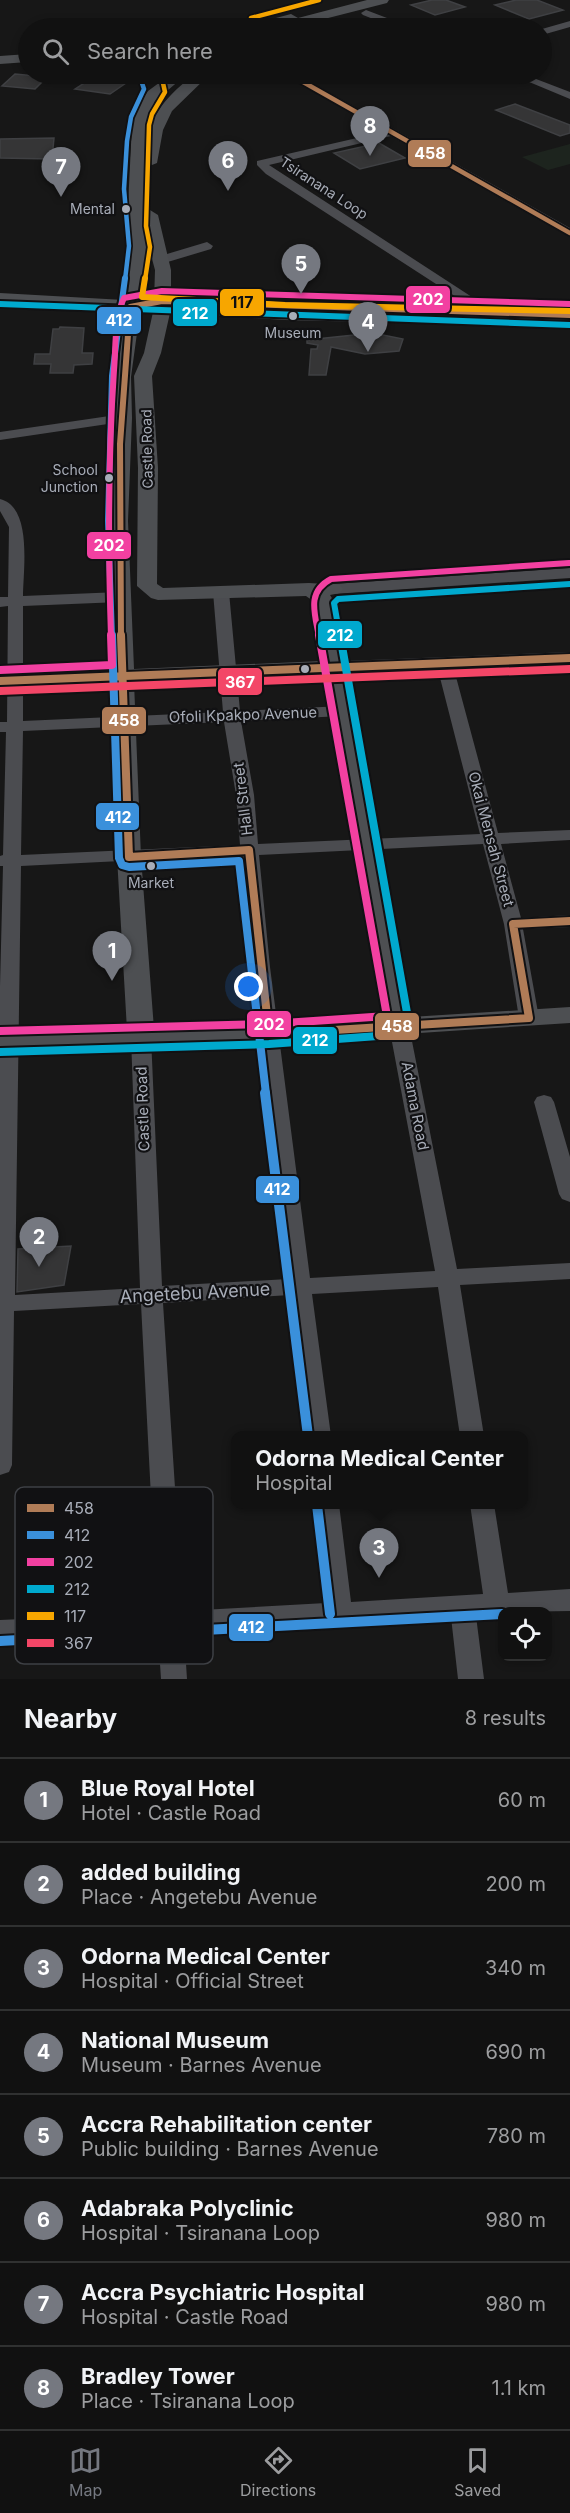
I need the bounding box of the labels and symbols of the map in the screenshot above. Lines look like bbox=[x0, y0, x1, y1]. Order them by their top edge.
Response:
pin: 8 bbox=[350, 106, 389, 156]
line badge: 458 bbox=[407, 139, 452, 168]
pin: 6 bbox=[208, 142, 248, 191]
text: 458 bbox=[414, 143, 446, 163]
pin: 7 bbox=[42, 148, 80, 197]
street label: Tsiranana Loop bbox=[277, 153, 371, 222]
place label: Mental bbox=[70, 200, 115, 217]
marker: Mental bbox=[120, 203, 132, 215]
pin: 5 bbox=[282, 244, 320, 294]
line badge: 202 bbox=[405, 285, 451, 314]
line badge: 117 bbox=[219, 288, 265, 317]
text: 202 bbox=[413, 289, 443, 309]
text: 117 bbox=[230, 292, 254, 312]
line badge: 212 bbox=[172, 298, 218, 327]
pin: 4 bbox=[348, 302, 388, 352]
text: 212 bbox=[181, 303, 209, 323]
line badge: 412 bbox=[96, 306, 142, 335]
text: 412 bbox=[105, 310, 133, 330]
marker: Museum bbox=[287, 310, 299, 322]
place label: Museum bbox=[264, 324, 322, 341]
street label: Castle Road bbox=[137, 409, 156, 489]
place label: School Junction bbox=[41, 461, 98, 495]
marker: School Junction bbox=[103, 472, 115, 484]
line badge: 202 bbox=[86, 531, 132, 560]
text: 202 bbox=[94, 535, 124, 555]
line badge: 212 bbox=[317, 620, 363, 649]
text: 212 bbox=[326, 625, 354, 645]
unlabelled marker bbox=[299, 663, 311, 675]
line badge: 367 bbox=[217, 667, 263, 696]
text: 367 bbox=[225, 672, 255, 692]
street label: Ofoli Kpakpo Avenue bbox=[169, 702, 317, 727]
line badge: 458 bbox=[101, 706, 147, 735]
text: 458 bbox=[108, 710, 140, 730]
street label: Hall Street bbox=[229, 761, 256, 837]
street label: Okai Mensah Street bbox=[464, 769, 519, 908]
line badge: 412 bbox=[95, 802, 140, 831]
text: 412 bbox=[104, 807, 132, 827]
marker: Market bbox=[145, 860, 157, 872]
place label: Market bbox=[128, 874, 174, 891]
pin: 1 bbox=[92, 932, 132, 981]
your location bbox=[234, 972, 263, 1001]
line badge: 202 bbox=[246, 1010, 292, 1038]
line badge: 458 bbox=[374, 1012, 420, 1041]
text: 202 bbox=[254, 1014, 284, 1034]
text: 458 bbox=[381, 1016, 413, 1036]
line badge: 212 bbox=[292, 1026, 338, 1055]
text: 212 bbox=[301, 1030, 329, 1050]
street label: Adama Road bbox=[398, 1060, 433, 1152]
street label: Castle Road bbox=[132, 1066, 153, 1152]
line badge: 412 bbox=[255, 1175, 300, 1204]
text: 412 bbox=[263, 1179, 291, 1199]
pin: 2 bbox=[20, 1218, 58, 1267]
street label: Angetebu Avenue bbox=[119, 1278, 271, 1307]
legend bbox=[15, 1487, 213, 1664]
text: 458 bbox=[64, 1498, 94, 1518]
text: 412 bbox=[64, 1525, 90, 1545]
pin: 3 bbox=[360, 1528, 398, 1578]
text: 202 bbox=[64, 1552, 94, 1572]
text: 212 bbox=[64, 1579, 90, 1599]
text: 117 bbox=[64, 1606, 86, 1626]
line badge: 412 bbox=[228, 1613, 274, 1642]
text: 412 bbox=[237, 1617, 265, 1637]
text: 367 bbox=[64, 1633, 93, 1653]

